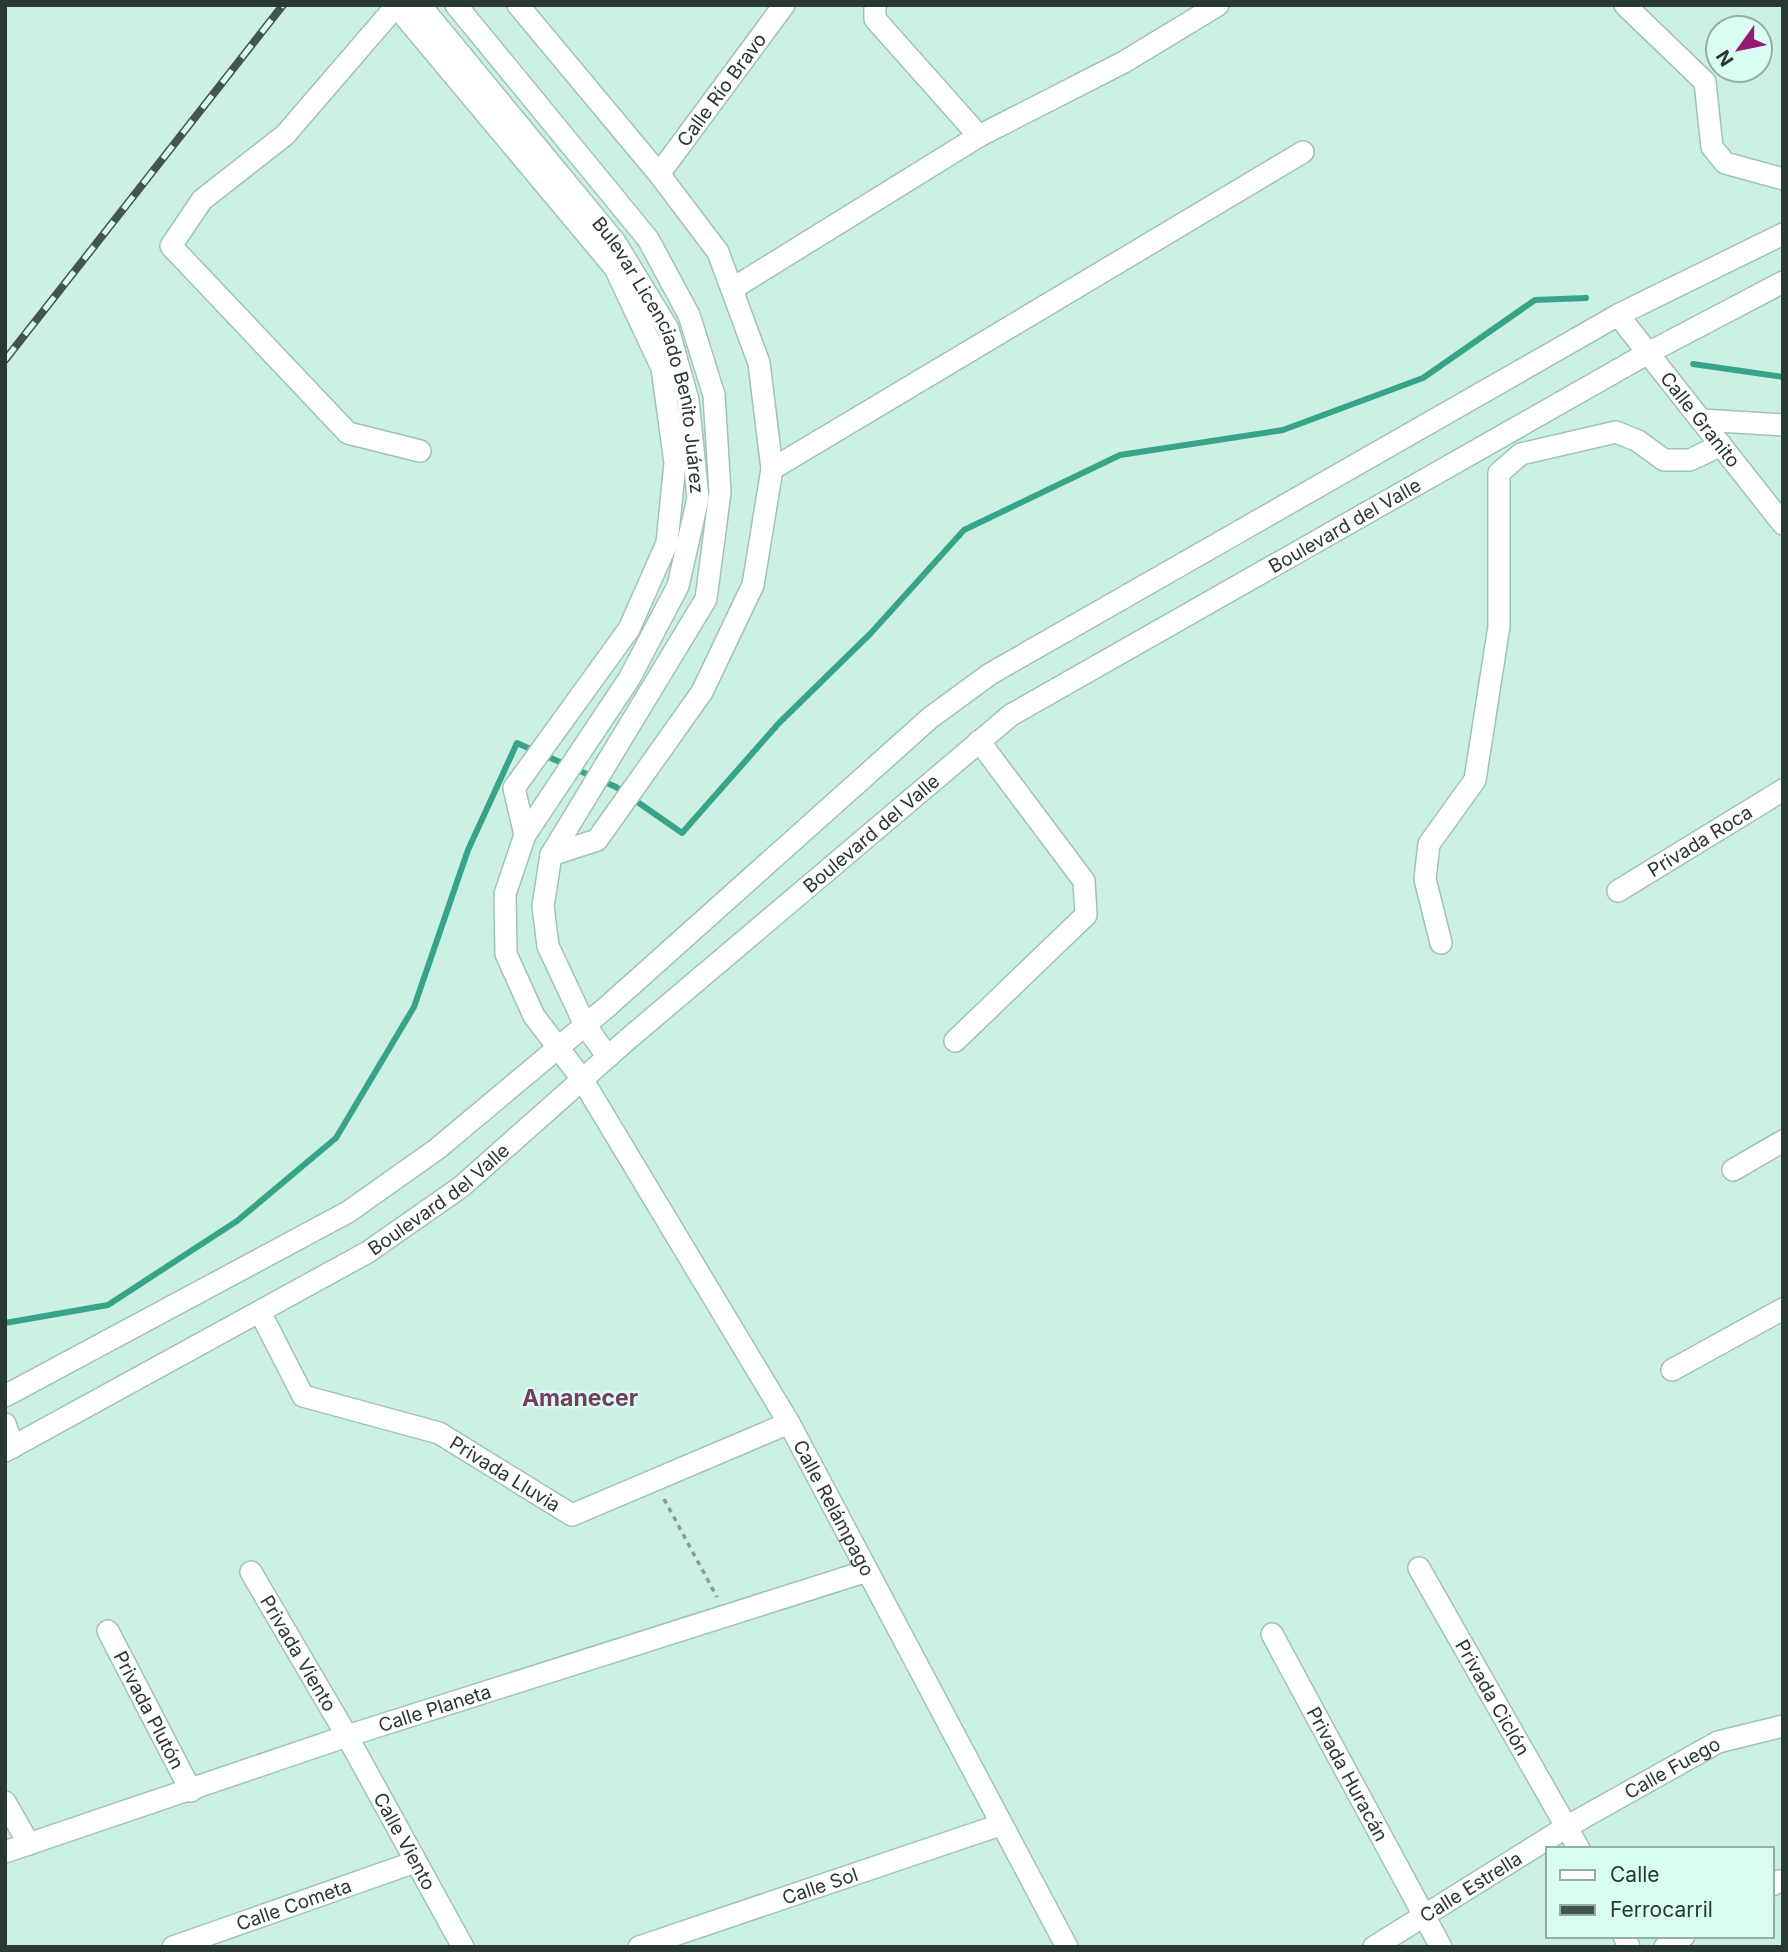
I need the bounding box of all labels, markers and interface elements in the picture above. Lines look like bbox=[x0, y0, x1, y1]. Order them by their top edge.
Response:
north arrow bbox=[1704, 14, 1774, 84]
street label: Calle Río Bravo bbox=[672, 28, 771, 151]
text: N bbox=[1712, 46, 1739, 70]
street label: Bulevar Licenciado Benito Juárez bbox=[587, 212, 709, 495]
street label: Calle Granito bbox=[1656, 367, 1745, 472]
street label: Boulevard del Valle bbox=[1264, 473, 1425, 578]
street label: Boulevard del Valle bbox=[798, 769, 944, 897]
street label: Privada Roca bbox=[1643, 800, 1756, 882]
street label: Boulevard del Valle bbox=[363, 1138, 514, 1260]
district label: Amanecer bbox=[522, 1384, 638, 1412]
street label: Privada Lluvia bbox=[446, 1431, 565, 1517]
street label: Calle Relámpago bbox=[789, 1436, 880, 1580]
street label: Privada Viento bbox=[256, 1591, 341, 1715]
street label: Privada Ciclón bbox=[1451, 1635, 1535, 1760]
street label: Privada Plutón bbox=[109, 1647, 189, 1773]
street label: Calle Planeta bbox=[375, 1680, 494, 1737]
street label: Privada Huracán bbox=[1302, 1703, 1393, 1845]
street label: Calle Fuego bbox=[1620, 1732, 1724, 1804]
street label: Calle Viento bbox=[369, 1788, 441, 1894]
street label: Calle Estrella bbox=[1416, 1846, 1526, 1927]
legend bbox=[1546, 1847, 1774, 1938]
street label: Calle Sol bbox=[779, 1862, 861, 1909]
text: Calle bbox=[1610, 1862, 1660, 1887]
street label: Calle Cometa bbox=[233, 1874, 354, 1935]
text: Ferrocarril bbox=[1610, 1897, 1713, 1922]

